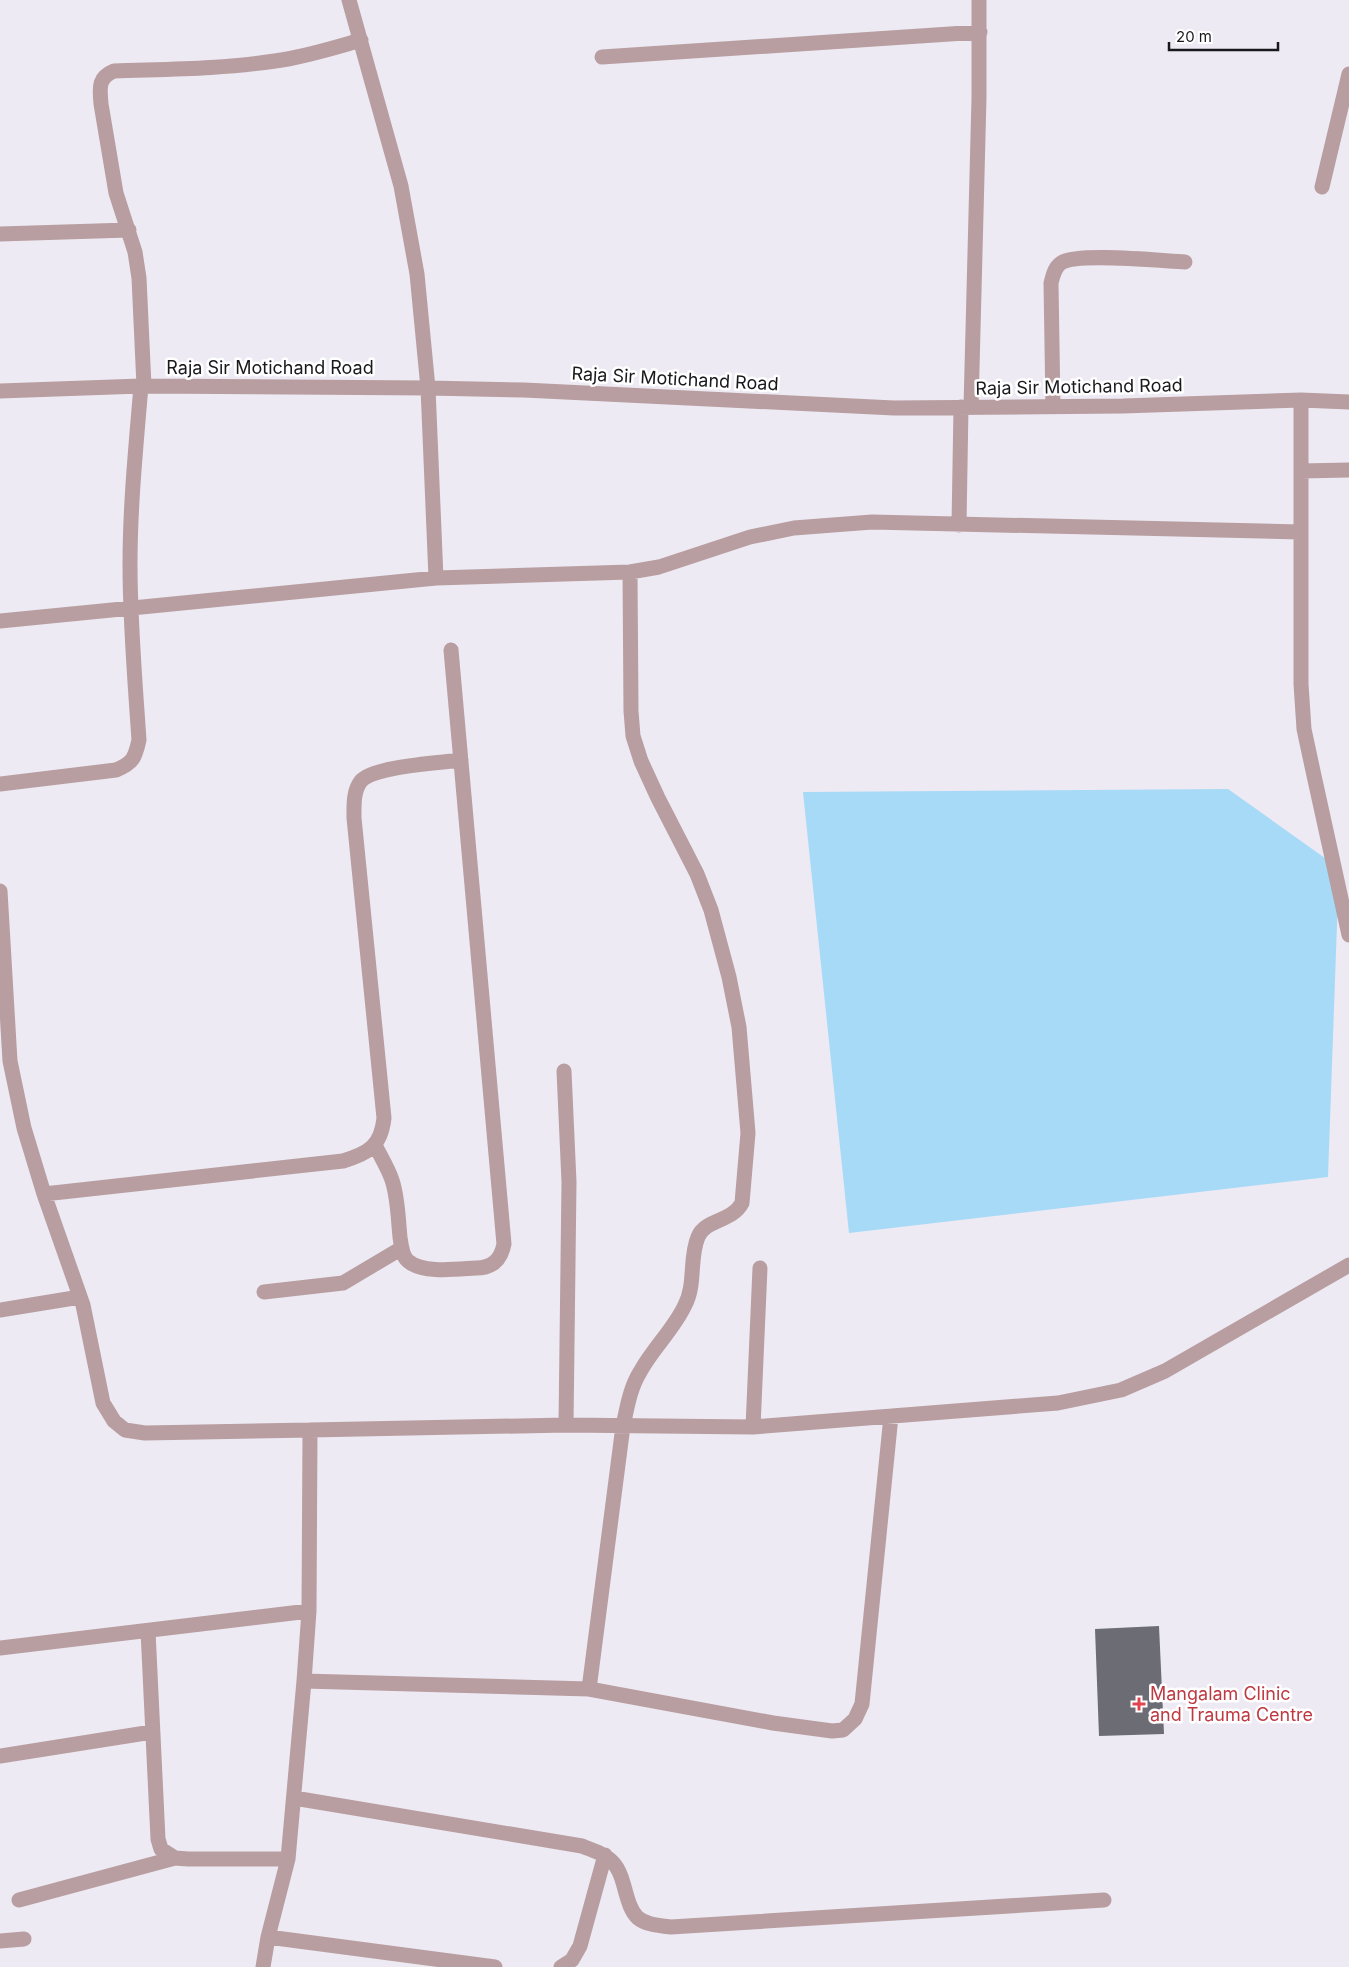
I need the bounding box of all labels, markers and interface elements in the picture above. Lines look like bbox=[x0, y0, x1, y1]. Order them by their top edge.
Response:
scale bar bbox=[1169, 20, 1278, 52]
text: 20 m bbox=[1176, 27, 1212, 46]
street label: Raja Sir Motichand Road bbox=[166, 357, 374, 378]
street label: Raja Sir Motichand Road bbox=[571, 363, 779, 394]
street label: Raja Sir Motichand Road bbox=[975, 374, 1183, 399]
place label: Mangalam Clinic and Trauma Centre bbox=[1150, 1683, 1313, 1725]
marker: Mangalam Clinic and Trauma Centre bbox=[1132, 1697, 1146, 1711]

